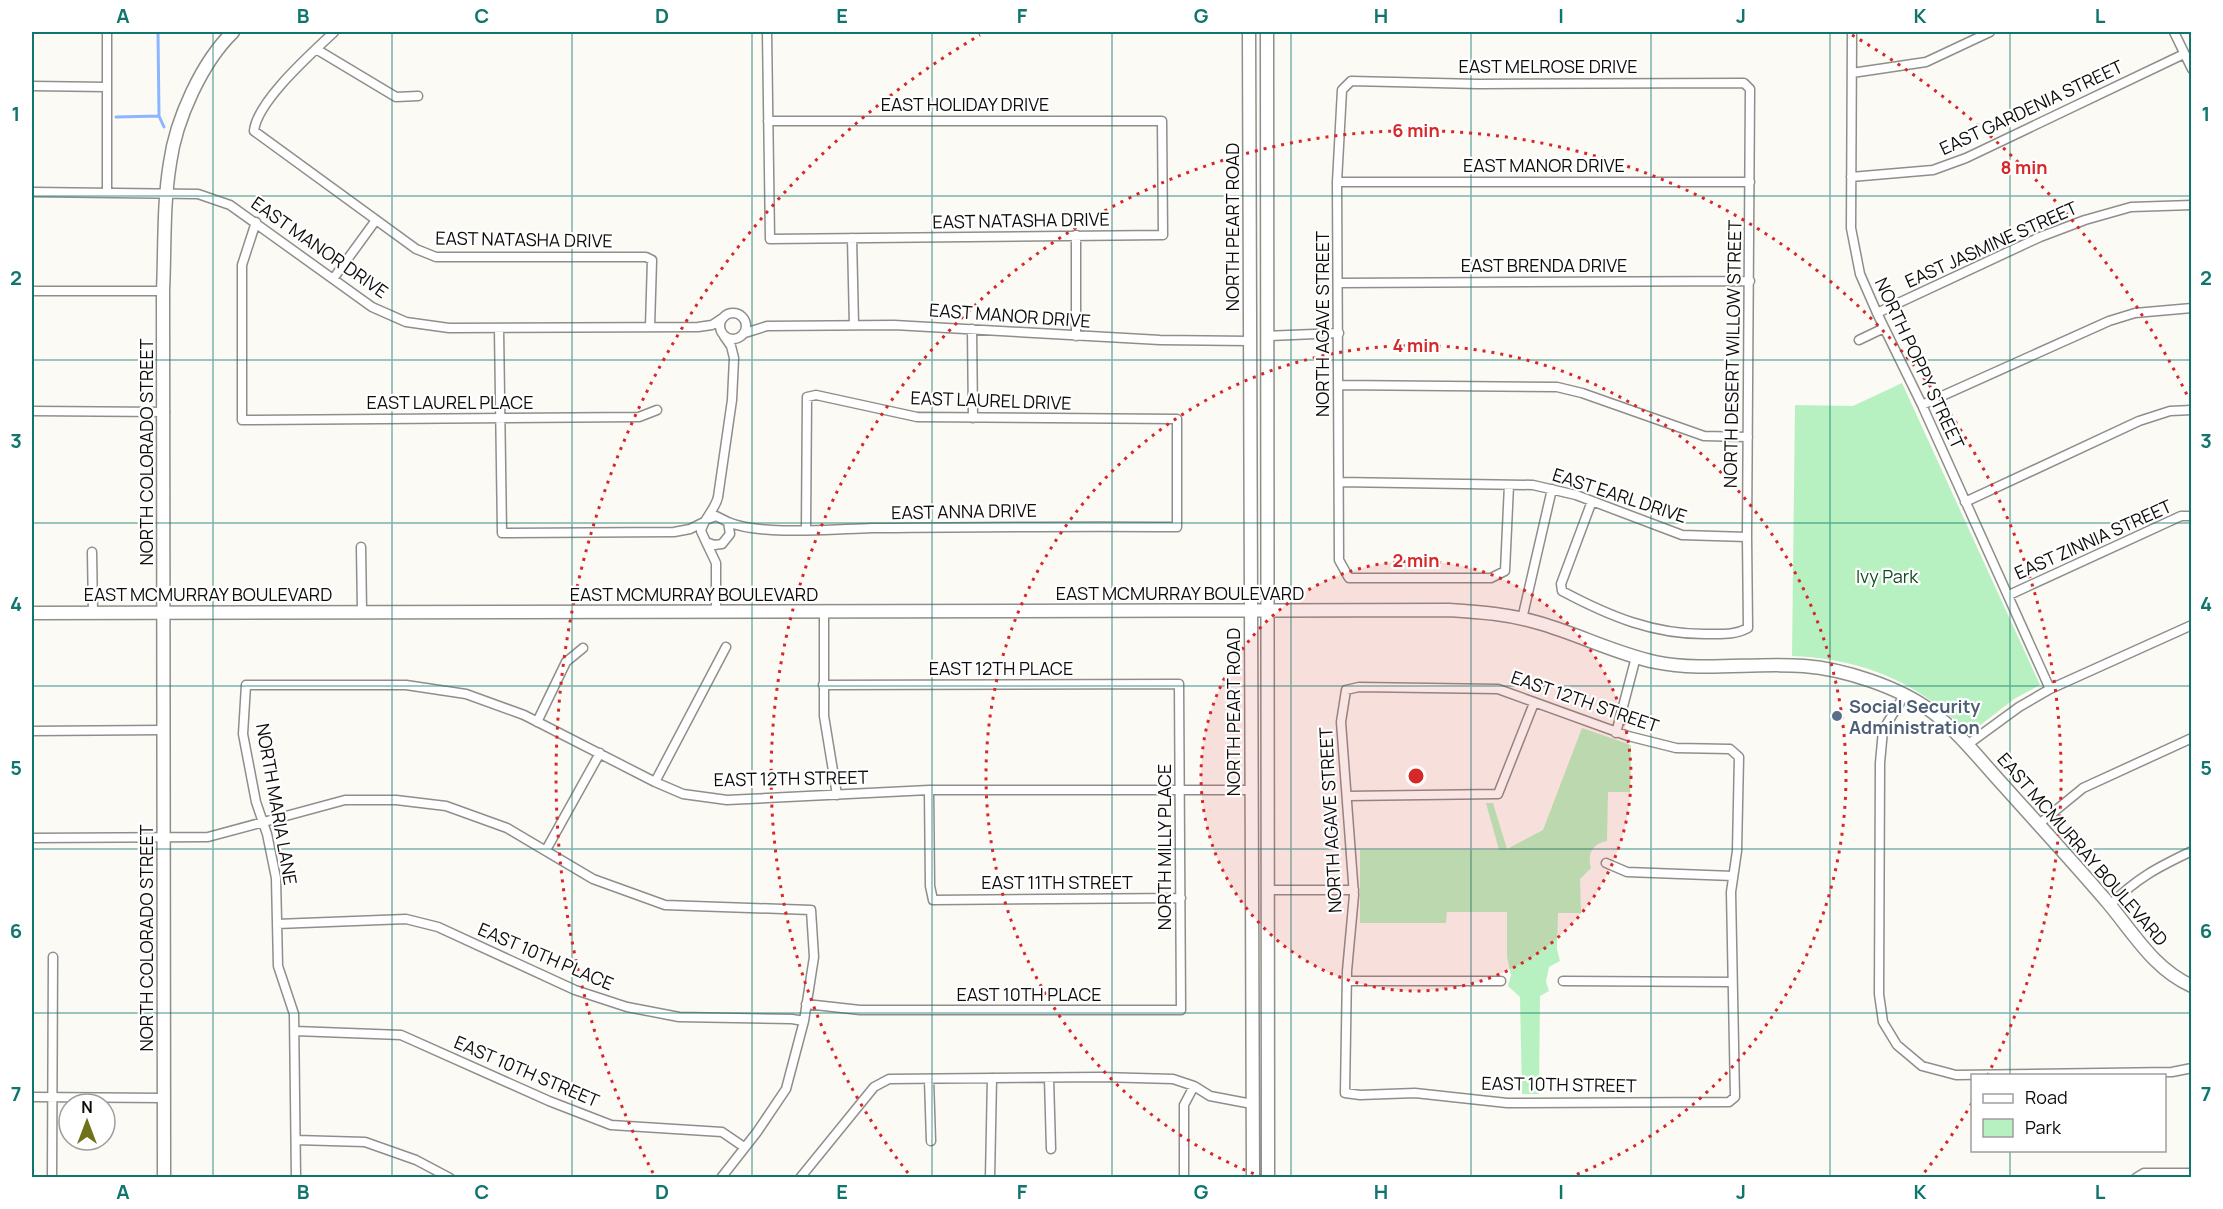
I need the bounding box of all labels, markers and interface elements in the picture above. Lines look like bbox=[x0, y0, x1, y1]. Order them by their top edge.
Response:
text: A bbox=[116, 2, 130, 29]
text: B bbox=[297, 2, 310, 29]
text: C bbox=[475, 2, 489, 29]
text: D bbox=[655, 2, 669, 29]
text: E bbox=[836, 2, 848, 29]
text: F bbox=[1017, 2, 1028, 29]
text: G bbox=[1194, 2, 1209, 29]
text: H bbox=[1374, 2, 1388, 29]
text: I bbox=[1558, 2, 1564, 29]
text: J bbox=[1736, 2, 1746, 29]
text: K bbox=[1914, 2, 1927, 29]
text: L bbox=[2095, 2, 2106, 29]
street label: EAST MELROSE DRIVE bbox=[1459, 54, 1637, 78]
street label: EAST GARDENIA STREET bbox=[1935, 54, 2127, 160]
street label: EAST HOLIDAY DRIVE bbox=[881, 92, 1049, 116]
text: 1 bbox=[12, 100, 20, 127]
text: 1 bbox=[2202, 100, 2210, 127]
text: 6 min bbox=[1392, 118, 1440, 142]
street label: NORTH PEART ROAD bbox=[1220, 143, 1244, 311]
street label: EAST MANOR DRIVE bbox=[1463, 153, 1625, 177]
text: 8 min bbox=[2000, 155, 2048, 179]
street label: EAST MANOR DRIVE bbox=[247, 191, 393, 303]
street label: EAST JASMINE STREET bbox=[1901, 195, 2081, 293]
street label: EAST NATASHA DRIVE bbox=[932, 206, 1110, 234]
street label: NORTH DESERT WILLOW STREET bbox=[1718, 219, 1746, 488]
street label: EAST NATASHA DRIVE bbox=[435, 225, 613, 253]
street label: NORTH AGAVE STREET bbox=[1310, 231, 1334, 417]
street label: EAST BRENDA DRIVE bbox=[1461, 253, 1627, 277]
text: 2 bbox=[10, 264, 22, 291]
text: 2 bbox=[2200, 264, 2212, 291]
street label: NORTH POPPY STREET bbox=[1870, 273, 1970, 453]
street label: EAST MANOR DRIVE bbox=[928, 297, 1092, 333]
text: 4 min bbox=[1392, 333, 1440, 357]
street label: NORTH COLORADO STREET bbox=[134, 338, 158, 566]
street label: EAST LAUREL DRIVE bbox=[910, 385, 1072, 415]
street label: EAST LAUREL PLACE bbox=[367, 390, 533, 414]
text: 3 bbox=[10, 427, 22, 454]
text: 3 bbox=[2200, 427, 2212, 454]
street label: EAST EARL DRIVE bbox=[1550, 462, 1690, 528]
street label: EAST ZINNIA STREET bbox=[2011, 493, 2176, 584]
street label: EAST ANNA DRIVE bbox=[891, 498, 1037, 524]
text: 2 min bbox=[1393, 548, 1439, 572]
park label: Ivy Park bbox=[1856, 564, 1919, 588]
street label: EAST MCMURRAY BOULEVARD bbox=[1056, 581, 1304, 605]
street label: EAST MCMURRAY BOULEVARD bbox=[84, 582, 332, 606]
street label: EAST MCMURRAY BOULEVARD bbox=[570, 582, 818, 606]
text: 4 bbox=[10, 590, 22, 617]
text: 4 bbox=[2200, 590, 2212, 617]
street label: NORTH PEART ROAD bbox=[1221, 628, 1245, 796]
street label: EAST 12TH PLACE bbox=[929, 656, 1073, 680]
street label: EAST 12TH STREET bbox=[1508, 664, 1662, 738]
place label: Social Security Administration bbox=[1849, 694, 1980, 739]
marker: Social Security Administration bbox=[1830, 709, 1844, 723]
street label: NORTH MARIA LANE bbox=[251, 721, 303, 887]
street label: NORTH AGAVE STREET bbox=[1313, 726, 1347, 914]
street label: EAST MCMURRAY BOULEVARD bbox=[1992, 747, 2174, 951]
text: 5 bbox=[10, 754, 22, 781]
text: 5 bbox=[2200, 754, 2212, 781]
street label: NORTH MILLY PLACE bbox=[1152, 764, 1176, 930]
street label: EAST 12TH STREET bbox=[714, 765, 869, 791]
centre of rings bbox=[1406, 766, 1426, 786]
street label: NORTH COLORADO STREET bbox=[134, 824, 158, 1052]
street label: EAST 11TH STREET bbox=[981, 870, 1133, 894]
text: 6 bbox=[10, 917, 22, 944]
street label: EAST 10TH PLACE bbox=[475, 917, 617, 995]
text: 6 bbox=[2200, 917, 2212, 944]
street label: EAST 10TH PLACE bbox=[956, 982, 1102, 1006]
street label: EAST 10TH STREET bbox=[451, 1030, 603, 1112]
street label: EAST 10TH STREET bbox=[1481, 1071, 1637, 1097]
legend bbox=[1971, 1074, 2166, 1152]
text: 7 bbox=[11, 1080, 21, 1107]
text: 7 bbox=[2201, 1080, 2211, 1107]
text: Road bbox=[2025, 1085, 2068, 1109]
north arrow bbox=[57, 1092, 117, 1152]
text: N bbox=[81, 1096, 93, 1118]
text: Park bbox=[2025, 1115, 2062, 1139]
text: A bbox=[116, 1178, 130, 1205]
text: B bbox=[297, 1178, 310, 1205]
text: C bbox=[475, 1178, 489, 1205]
text: D bbox=[655, 1178, 669, 1205]
text: E bbox=[836, 1178, 848, 1205]
text: F bbox=[1017, 1178, 1028, 1205]
text: G bbox=[1194, 1178, 1209, 1205]
text: H bbox=[1374, 1178, 1388, 1205]
text: I bbox=[1558, 1178, 1564, 1205]
text: J bbox=[1736, 1178, 1746, 1205]
text: K bbox=[1914, 1178, 1927, 1205]
text: L bbox=[2095, 1178, 2106, 1205]

